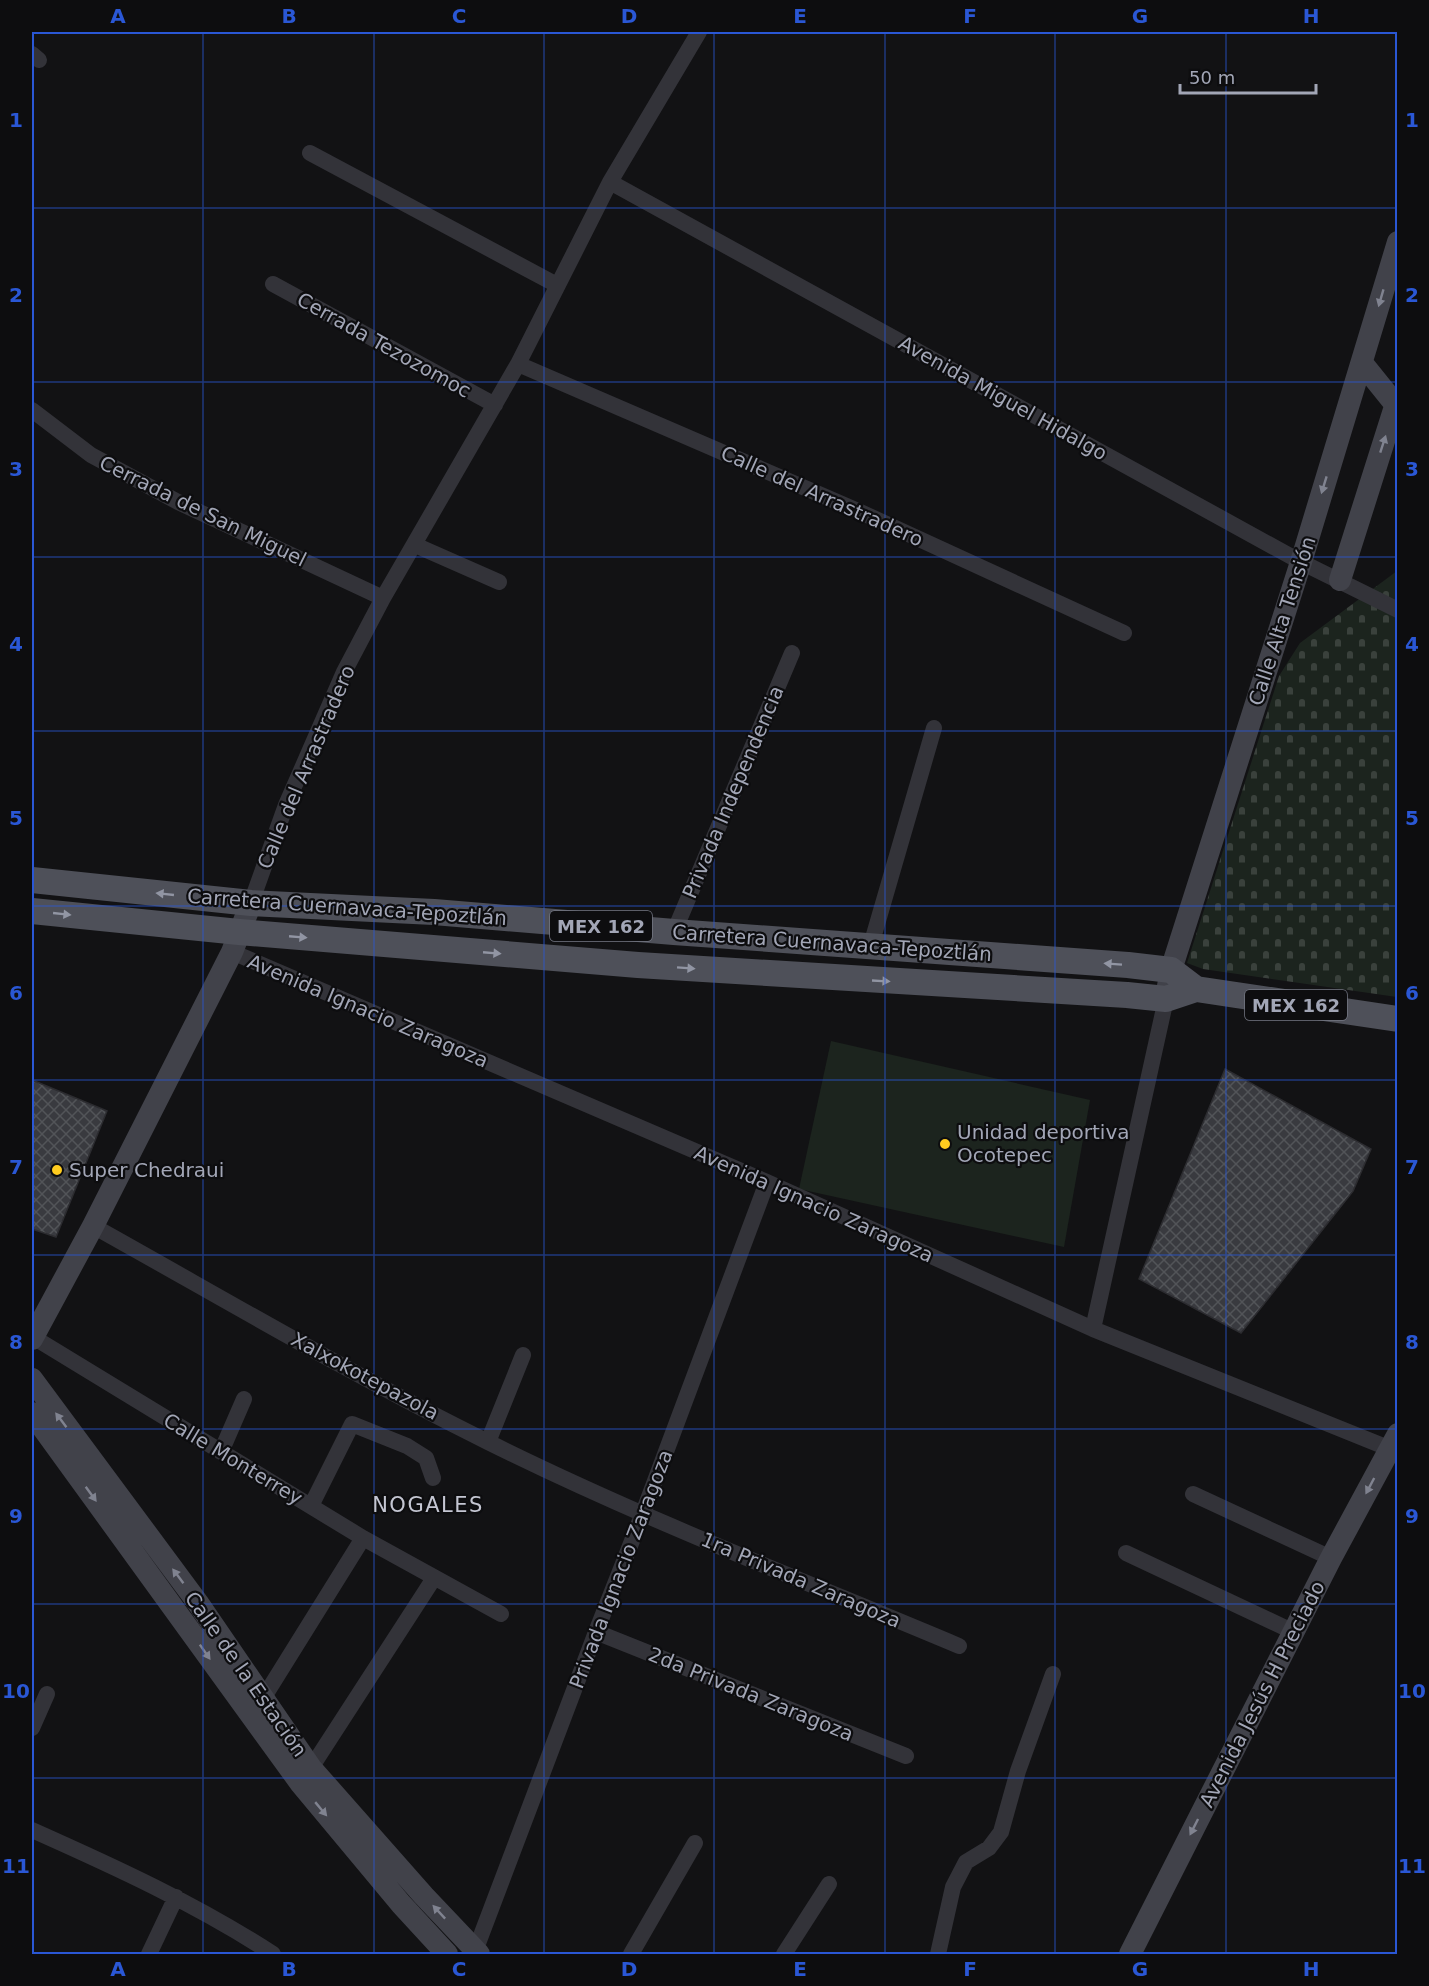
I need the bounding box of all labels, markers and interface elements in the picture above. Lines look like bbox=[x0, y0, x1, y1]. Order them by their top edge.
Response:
text: A bbox=[110, 4, 126, 28]
text: B bbox=[281, 4, 297, 28]
text: C bbox=[452, 4, 466, 28]
text: D bbox=[621, 4, 637, 28]
text: E bbox=[793, 4, 807, 28]
text: F bbox=[963, 4, 977, 28]
text: G bbox=[1132, 4, 1148, 28]
text: H bbox=[1303, 4, 1319, 28]
scale bar bbox=[1180, 57, 1316, 95]
text: 50 m bbox=[1189, 67, 1235, 88]
text: 1 bbox=[9, 108, 23, 132]
text: 1 bbox=[1405, 108, 1419, 132]
text: 2 bbox=[9, 283, 23, 307]
text: 2 bbox=[1405, 283, 1419, 307]
street label: Cerrada Tezozomoc bbox=[293, 287, 475, 403]
one-way arrow bbox=[1376, 289, 1385, 307]
street label: Avenida Miguel Hidalgo bbox=[895, 331, 1111, 465]
one-way arrow bbox=[1379, 435, 1388, 453]
street label: Calle del Arrastradero bbox=[717, 441, 927, 551]
street label: Cerrada de San Miguel bbox=[96, 450, 310, 572]
text: 3 bbox=[9, 457, 23, 481]
text: 3 bbox=[1405, 457, 1419, 481]
one-way arrow bbox=[1319, 476, 1328, 494]
street label: Calle Alta Tensión bbox=[1243, 533, 1321, 709]
text: 4 bbox=[9, 632, 23, 656]
text: 4 bbox=[1405, 632, 1419, 656]
street label: Calle del Arrastradero bbox=[252, 662, 360, 872]
street label: Privada Independencia bbox=[677, 682, 789, 902]
text: 5 bbox=[9, 806, 23, 830]
text: 5 bbox=[1405, 806, 1419, 830]
street label: Carretera Cuernavaca-Tepoztlán bbox=[186, 884, 508, 930]
one-way arrow bbox=[155, 889, 174, 899]
one-way arrow bbox=[53, 909, 72, 919]
road number: MEX 162 bbox=[550, 911, 652, 941]
street label: Carretera Cuernavaca-Tepoztlán bbox=[671, 920, 993, 966]
one-way arrow bbox=[288, 932, 307, 942]
one-way arrow bbox=[482, 948, 501, 958]
street label: Avenida Ignacio Zaragoza bbox=[244, 949, 492, 1073]
one-way arrow bbox=[1104, 959, 1123, 968]
one-way arrow bbox=[677, 963, 696, 973]
one-way arrow bbox=[871, 976, 890, 985]
text: 6 bbox=[9, 981, 23, 1005]
text: 6 bbox=[1405, 981, 1419, 1005]
road number: MEX 162 bbox=[1245, 990, 1347, 1020]
place label: Unidad deportiva Ocotepec bbox=[957, 1120, 1130, 1167]
marker: Unidad deportiva Ocotepec bbox=[938, 1137, 952, 1151]
street label: Avenida Ignacio Zaragoza bbox=[691, 1140, 937, 1268]
text: 7 bbox=[9, 1155, 23, 1179]
text: 7 bbox=[1405, 1155, 1419, 1179]
place label: Super Chedraui bbox=[69, 1158, 224, 1182]
marker: Super Chedraui bbox=[50, 1163, 64, 1177]
street label: Xalxokotepazola bbox=[287, 1327, 443, 1425]
text: 8 bbox=[9, 1330, 23, 1354]
text: 8 bbox=[1405, 1330, 1419, 1354]
street label: Calle Monterrey bbox=[159, 1408, 307, 1510]
one-way arrow bbox=[55, 1412, 67, 1428]
street label: Privada Ignacio Zaragoza bbox=[564, 1446, 678, 1692]
one-way arrow bbox=[1365, 1477, 1375, 1494]
one-way arrow bbox=[85, 1486, 97, 1502]
district label: NOGALES bbox=[372, 1493, 484, 1517]
text: 9 bbox=[9, 1504, 23, 1528]
text: 9 bbox=[1405, 1504, 1419, 1528]
street label: 1ra Privada Zaragoza bbox=[698, 1527, 904, 1633]
one-way arrow bbox=[172, 1569, 184, 1584]
street label: Avenida Jesús H Preciado bbox=[1194, 1577, 1330, 1811]
street label: Calle de la Estación bbox=[180, 1587, 312, 1761]
street label: 2da Privada Zaragoza bbox=[645, 1642, 857, 1746]
one-way arrow bbox=[199, 1644, 211, 1660]
text: 10 bbox=[2, 1679, 30, 1703]
text: 10 bbox=[1398, 1679, 1426, 1703]
one-way arrow bbox=[315, 1801, 328, 1817]
one-way arrow bbox=[1190, 1818, 1200, 1836]
text: 11 bbox=[2, 1854, 30, 1878]
text: 11 bbox=[1398, 1854, 1426, 1878]
one-way arrow bbox=[432, 1905, 446, 1919]
text: A bbox=[110, 1957, 126, 1981]
text: B bbox=[281, 1957, 297, 1981]
text: C bbox=[452, 1957, 466, 1981]
text: D bbox=[621, 1957, 637, 1981]
text: E bbox=[793, 1957, 807, 1981]
text: F bbox=[963, 1957, 977, 1981]
text: G bbox=[1132, 1957, 1148, 1981]
text: H bbox=[1303, 1957, 1319, 1981]

